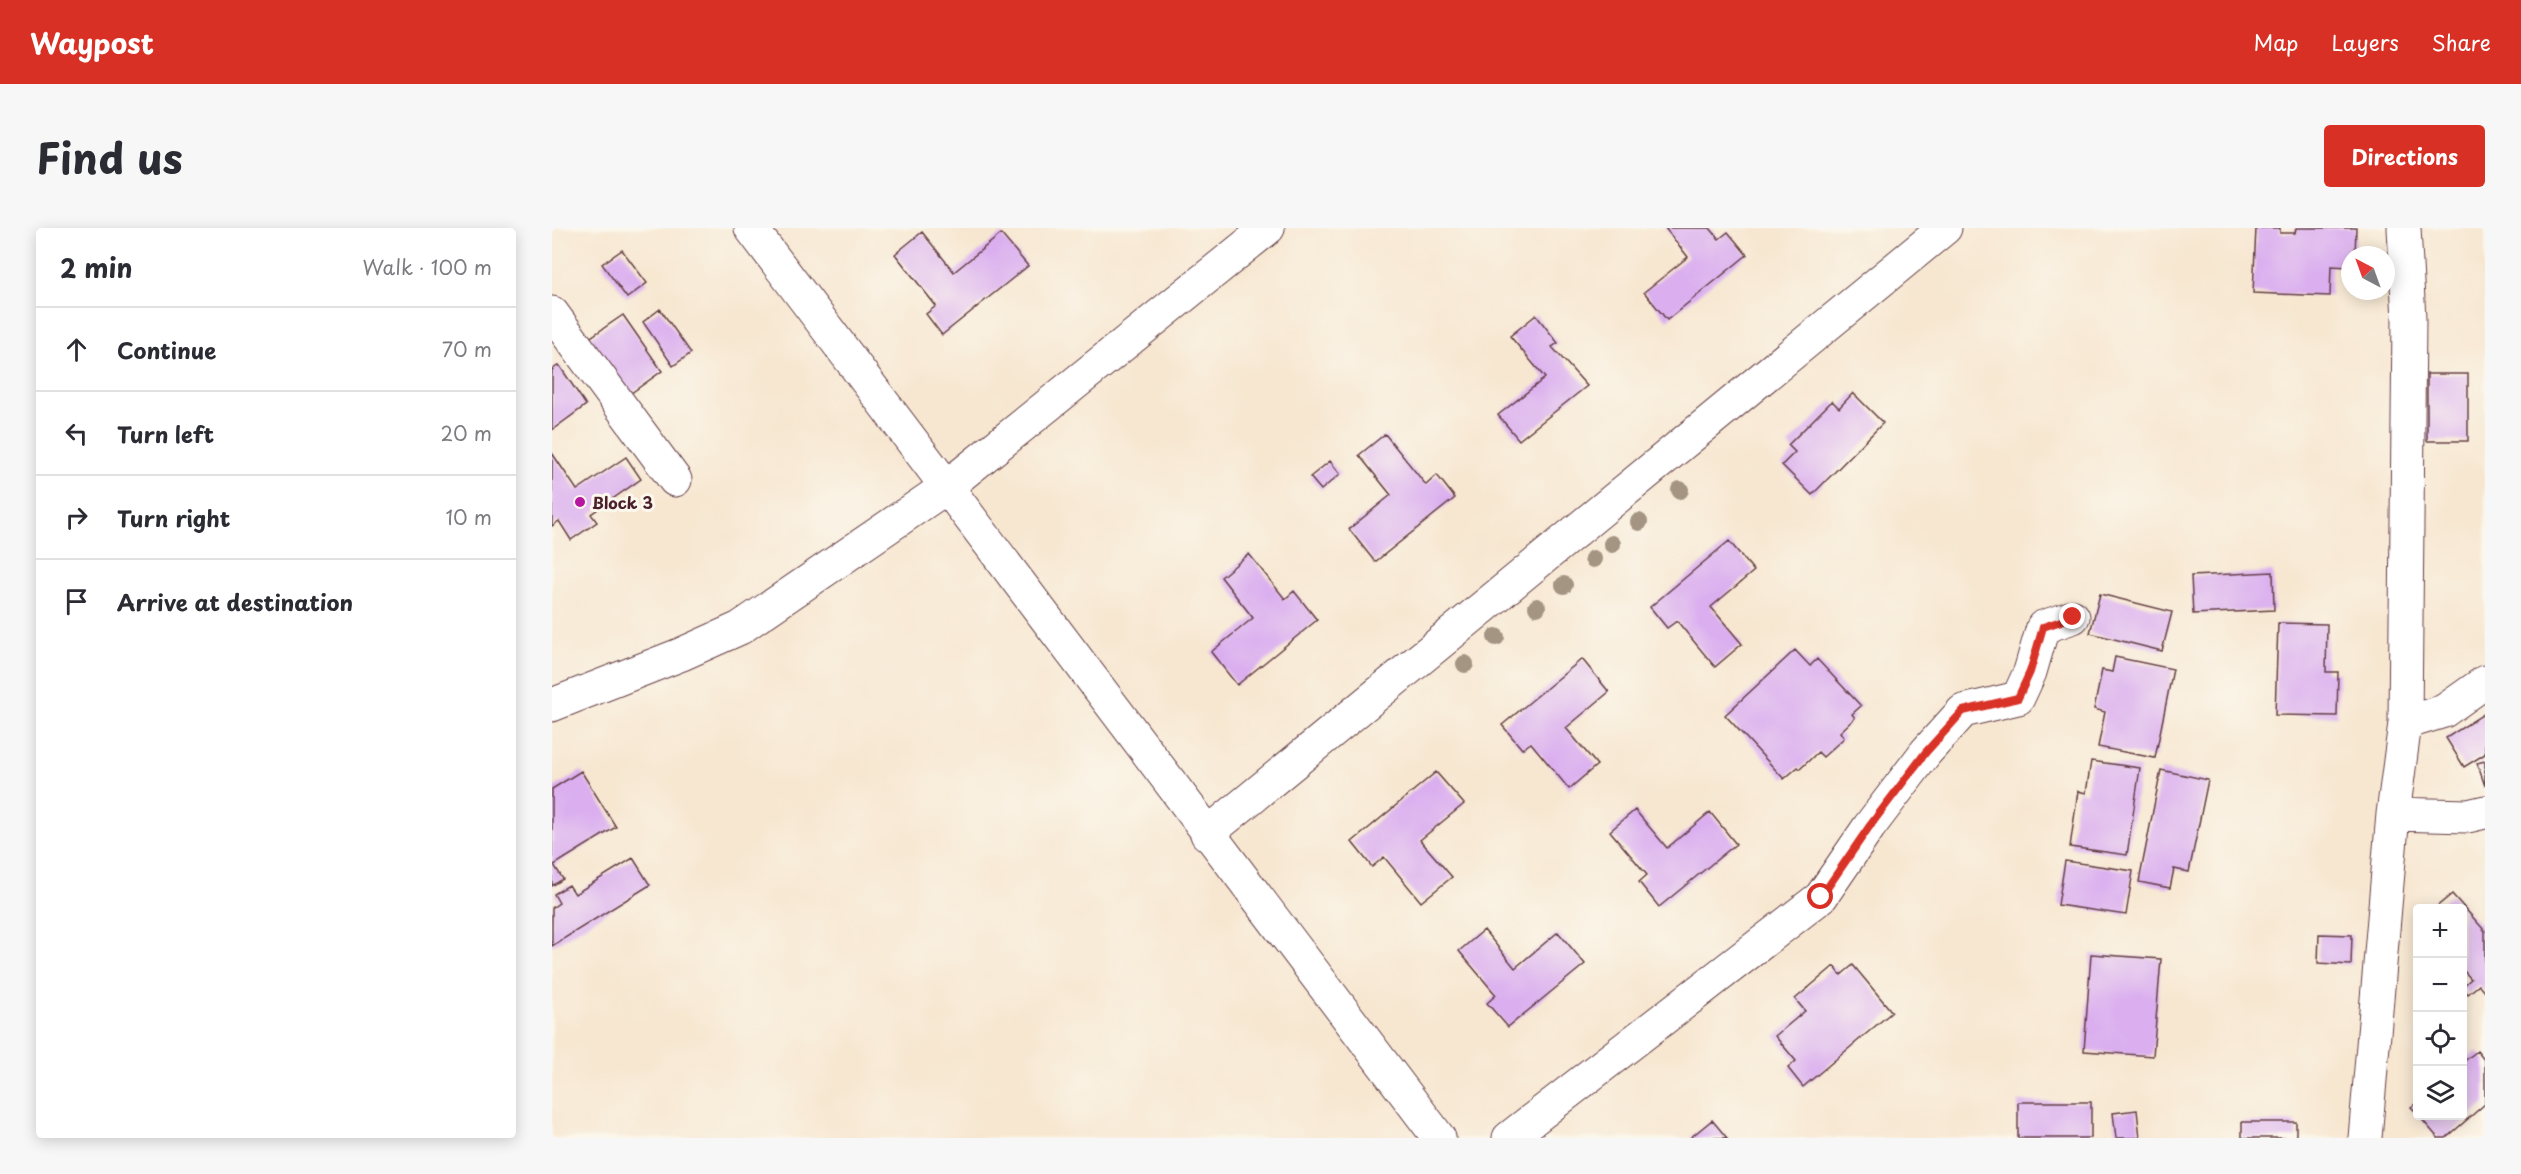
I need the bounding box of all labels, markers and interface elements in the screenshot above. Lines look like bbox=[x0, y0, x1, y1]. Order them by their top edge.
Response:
text: Waypost bbox=[30, 21, 154, 64]
text: Map bbox=[2254, 26, 2298, 58]
text: Layers bbox=[2331, 26, 2399, 58]
text: Share bbox=[2432, 26, 2491, 58]
text: Find us bbox=[36, 125, 183, 188]
button: Directions bbox=[2324, 125, 2485, 187]
north arrow bbox=[2341, 246, 2395, 300]
text: 2 min bbox=[60, 248, 133, 287]
text: Walk · 100 m bbox=[362, 252, 492, 282]
icon: ahead bbox=[60, 333, 93, 366]
text: Continue bbox=[117, 333, 216, 366]
text: 70 m bbox=[442, 334, 492, 364]
icon: left bbox=[60, 417, 93, 450]
text: Turn left bbox=[117, 417, 214, 450]
text: 20 m bbox=[440, 418, 492, 448]
place label: Block 3 bbox=[592, 490, 653, 514]
marker: Block 3 bbox=[573, 495, 587, 509]
icon: right bbox=[60, 501, 93, 534]
text: Turn right bbox=[117, 501, 230, 534]
text: 10 m bbox=[445, 502, 492, 532]
icon: arrive bbox=[60, 585, 93, 618]
text: Arrive at destination bbox=[117, 585, 353, 618]
route end bbox=[2059, 603, 2085, 629]
route start bbox=[1807, 883, 1833, 909]
map controls bbox=[2413, 904, 2467, 1120]
button: + bbox=[2413, 904, 2467, 958]
button: − bbox=[2413, 958, 2467, 1012]
button: locate bbox=[2413, 1012, 2467, 1066]
button: layers bbox=[2413, 1066, 2467, 1120]

